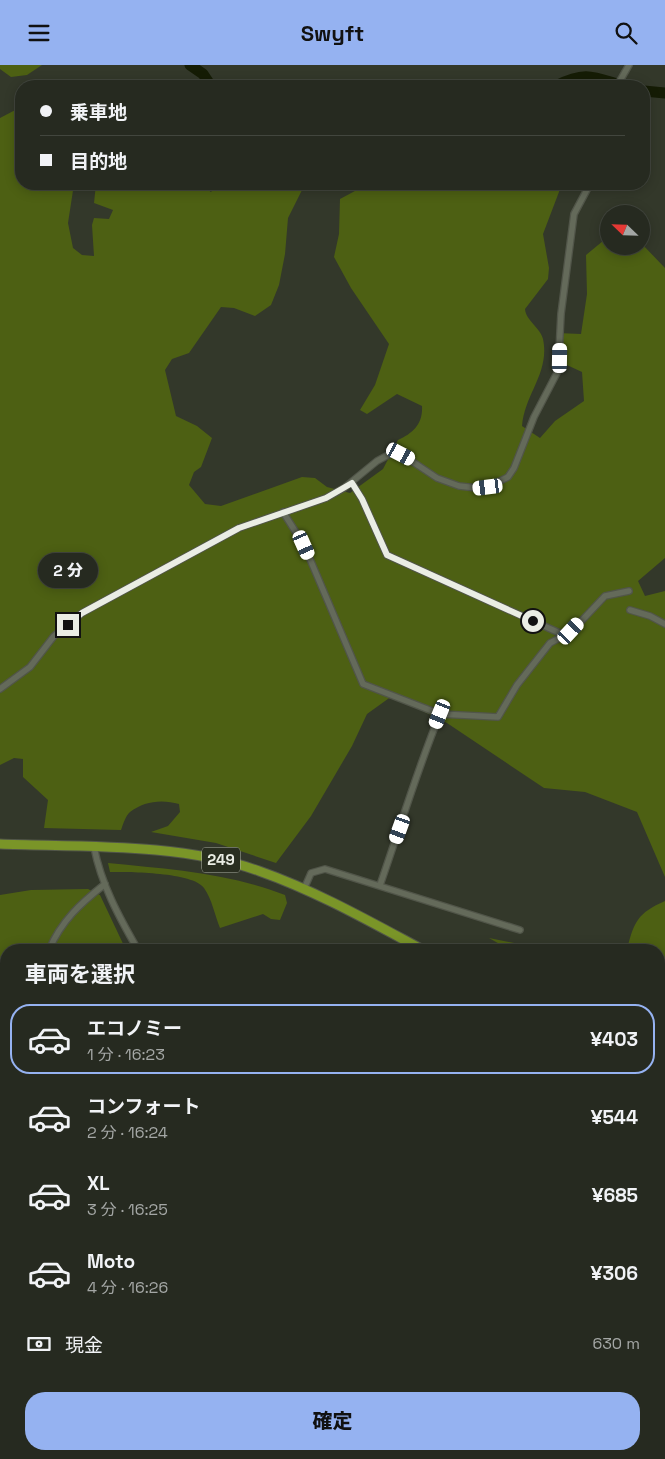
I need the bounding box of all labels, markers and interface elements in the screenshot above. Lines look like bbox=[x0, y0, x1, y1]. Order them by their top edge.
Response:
icon: menu bbox=[25, 19, 53, 47]
text: Swyft bbox=[301, 19, 364, 47]
icon: search bbox=[612, 19, 640, 47]
text: 乗車地 bbox=[70, 100, 127, 125]
text: 目的地 bbox=[70, 149, 127, 174]
north arrow bbox=[600, 205, 650, 255]
map controls bbox=[600, 205, 650, 255]
car bbox=[552, 343, 567, 373]
car bbox=[384, 440, 417, 468]
car bbox=[472, 478, 503, 496]
car bbox=[291, 528, 316, 562]
callout: 2 分 bbox=[38, 553, 98, 587]
text: 2 分 bbox=[53, 560, 83, 581]
route start bbox=[522, 610, 544, 632]
route end bbox=[57, 614, 79, 636]
car bbox=[555, 615, 586, 647]
car bbox=[427, 697, 452, 731]
car bbox=[387, 812, 412, 846]
road number: 249 bbox=[202, 847, 240, 873]
text: 車両を選択 bbox=[25, 960, 135, 988]
text: エコノミー bbox=[87, 1016, 182, 1041]
icon: car bbox=[27, 1017, 72, 1062]
text: ¥403 bbox=[590, 1027, 638, 1052]
text: 1 分 · 16:23 bbox=[87, 1044, 165, 1065]
text: コンフォート bbox=[87, 1094, 200, 1119]
icon: car bbox=[27, 1095, 72, 1140]
text: ¥544 bbox=[591, 1105, 638, 1130]
text: 2 分 · 16:24 bbox=[87, 1122, 168, 1143]
text: XL bbox=[87, 1171, 110, 1196]
icon: car bbox=[27, 1173, 72, 1218]
text: ¥685 bbox=[592, 1183, 638, 1208]
text: 3 分 · 16:25 bbox=[87, 1199, 168, 1220]
text: Moto bbox=[87, 1249, 135, 1274]
icon: car bbox=[27, 1251, 72, 1296]
text: ¥306 bbox=[591, 1261, 638, 1286]
text: 4 分 · 16:26 bbox=[87, 1277, 168, 1298]
icon: cash bbox=[25, 1330, 53, 1358]
text: 現金 bbox=[65, 1333, 103, 1358]
text: 630 m bbox=[592, 1333, 640, 1354]
button: 確定 bbox=[25, 1392, 640, 1450]

